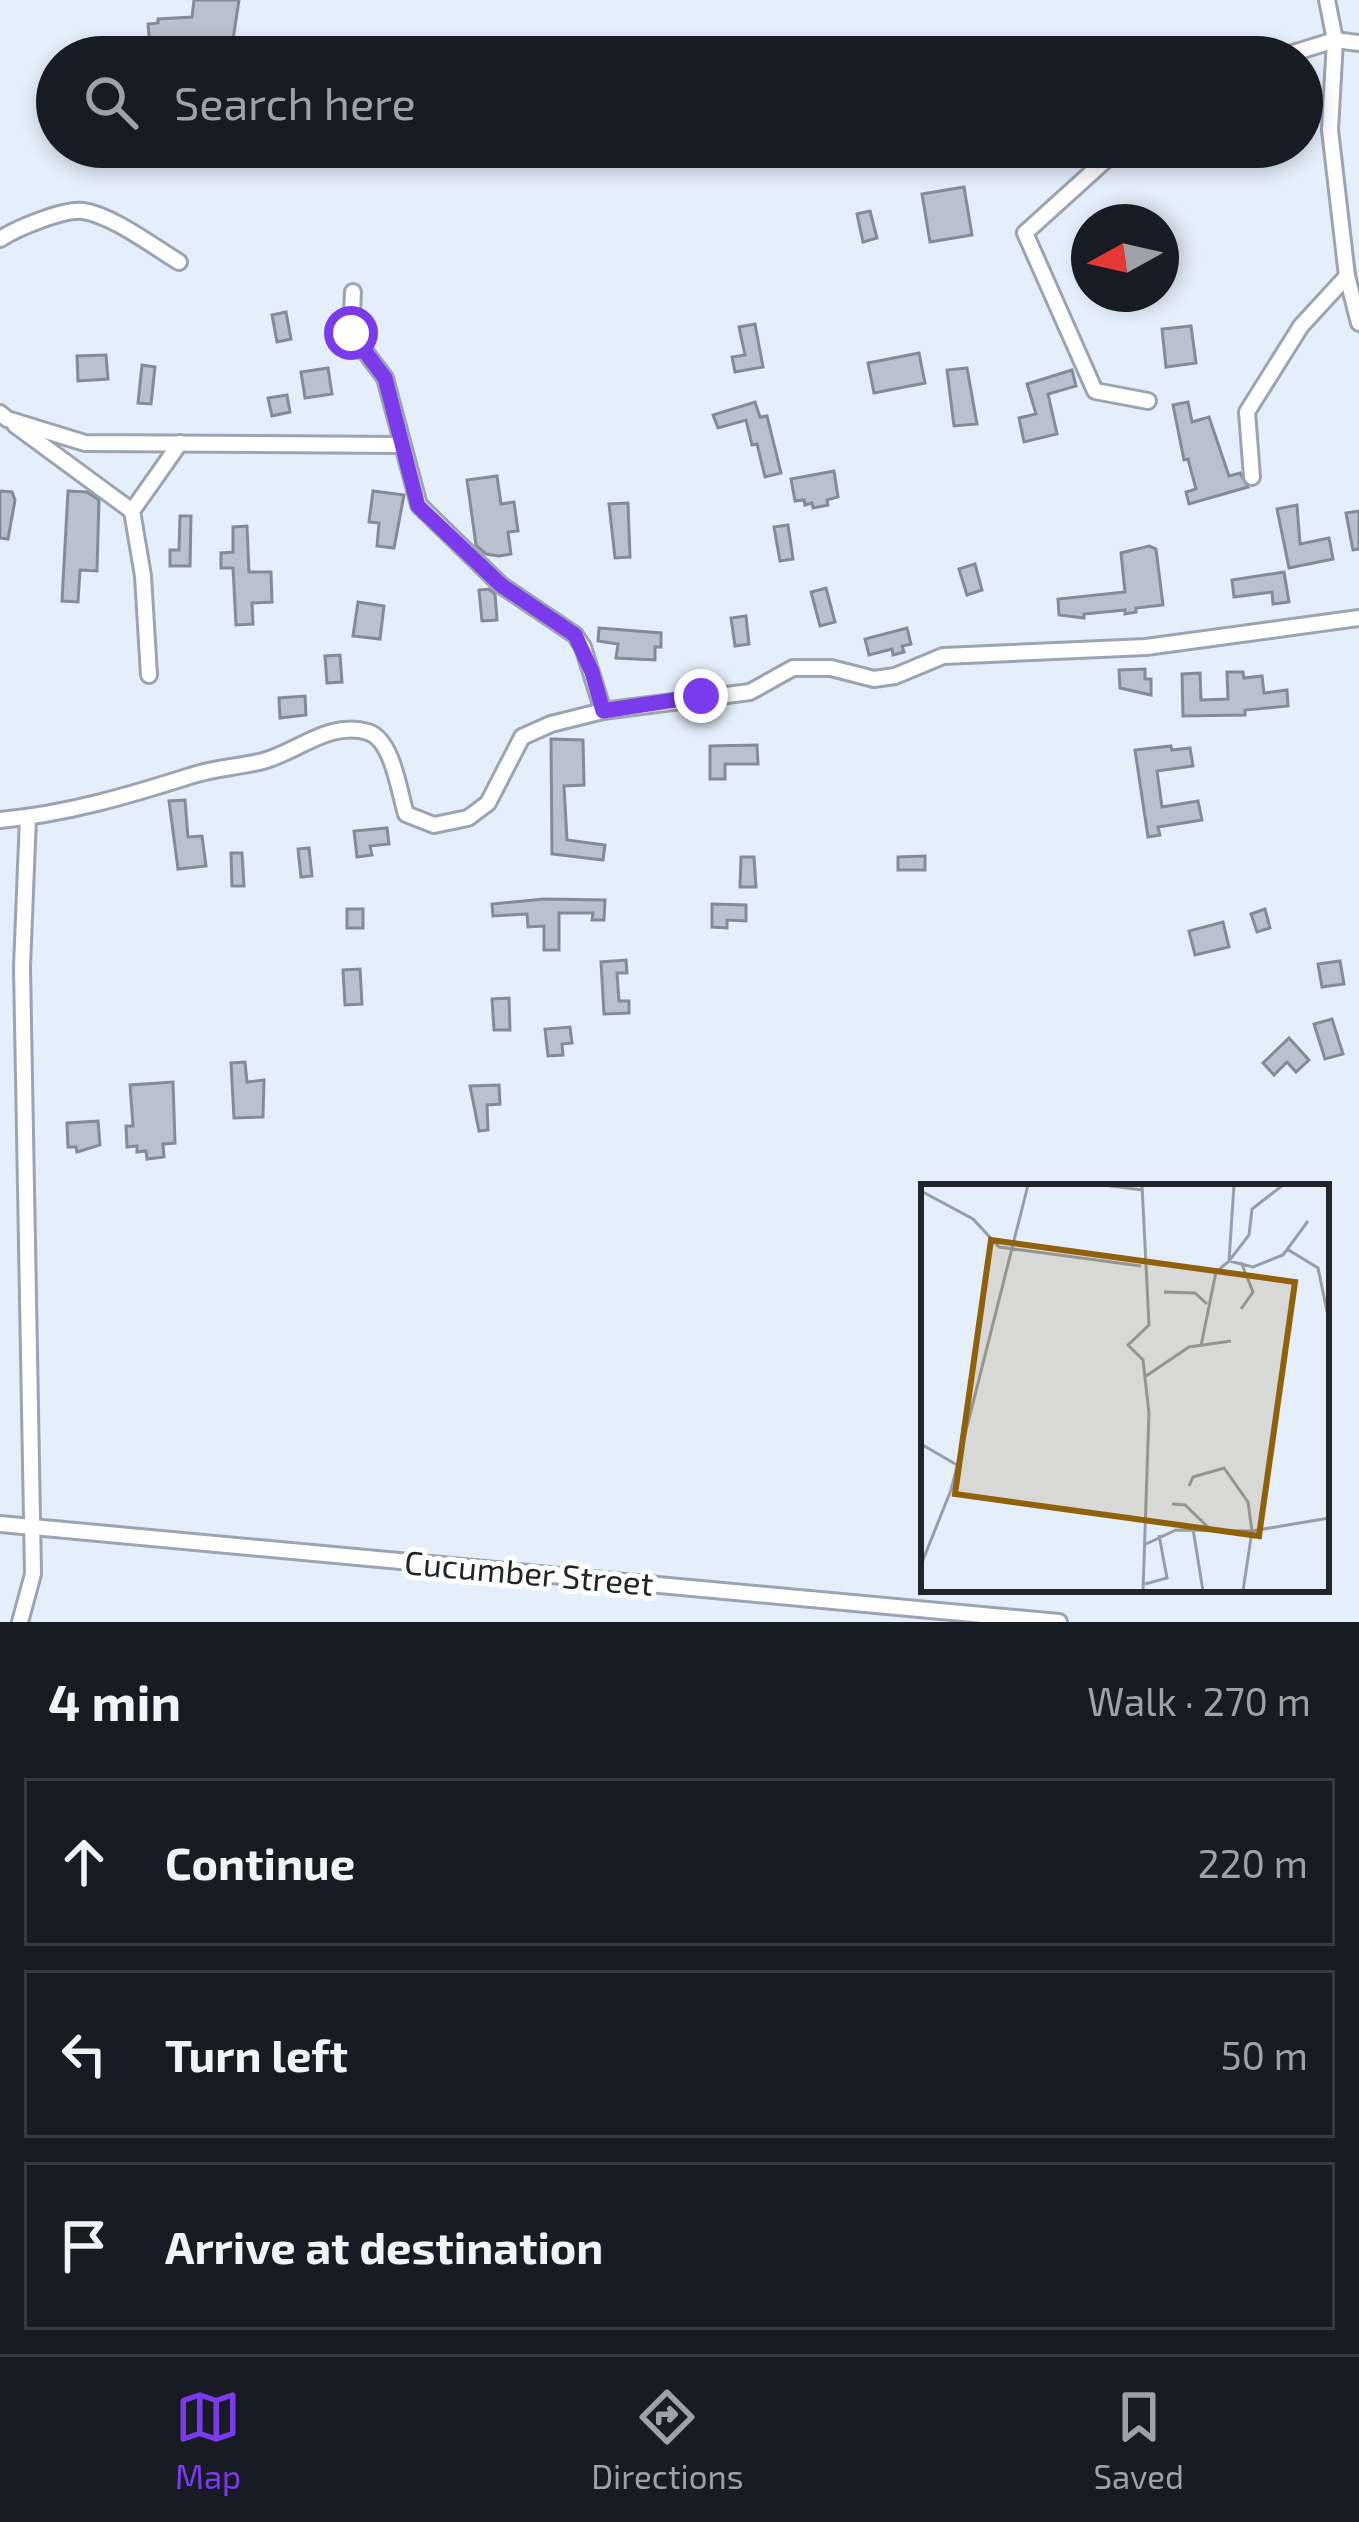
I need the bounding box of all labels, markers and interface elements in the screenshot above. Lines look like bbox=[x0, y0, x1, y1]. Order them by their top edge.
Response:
search box bbox=[36, 36, 1323, 168]
icon: search bbox=[78, 69, 144, 135]
text: Search here bbox=[174, 75, 416, 129]
north arrow bbox=[1071, 204, 1179, 312]
route start bbox=[324, 306, 378, 360]
route end bbox=[674, 669, 728, 723]
inset map bbox=[921, 1184, 1329, 1592]
street label: Cucumber Street bbox=[403, 1541, 655, 1603]
text: 4 min bbox=[48, 1670, 181, 1731]
text: Walk · 270 m bbox=[1087, 1677, 1311, 1724]
icon: ahead bbox=[51, 1829, 117, 1895]
text: Continue bbox=[165, 1835, 355, 1889]
text: 220 m bbox=[1198, 1839, 1308, 1886]
icon: left bbox=[51, 2021, 117, 2087]
text: Turn left bbox=[165, 2027, 348, 2081]
text: 50 m bbox=[1221, 2031, 1308, 2078]
icon: arrive bbox=[51, 2213, 117, 2279]
text: Arrive at destination bbox=[165, 2219, 603, 2273]
tab: Map bbox=[175, 2384, 241, 2496]
tab: Directions bbox=[591, 2384, 743, 2496]
tab: Saved bbox=[1093, 2384, 1184, 2496]

